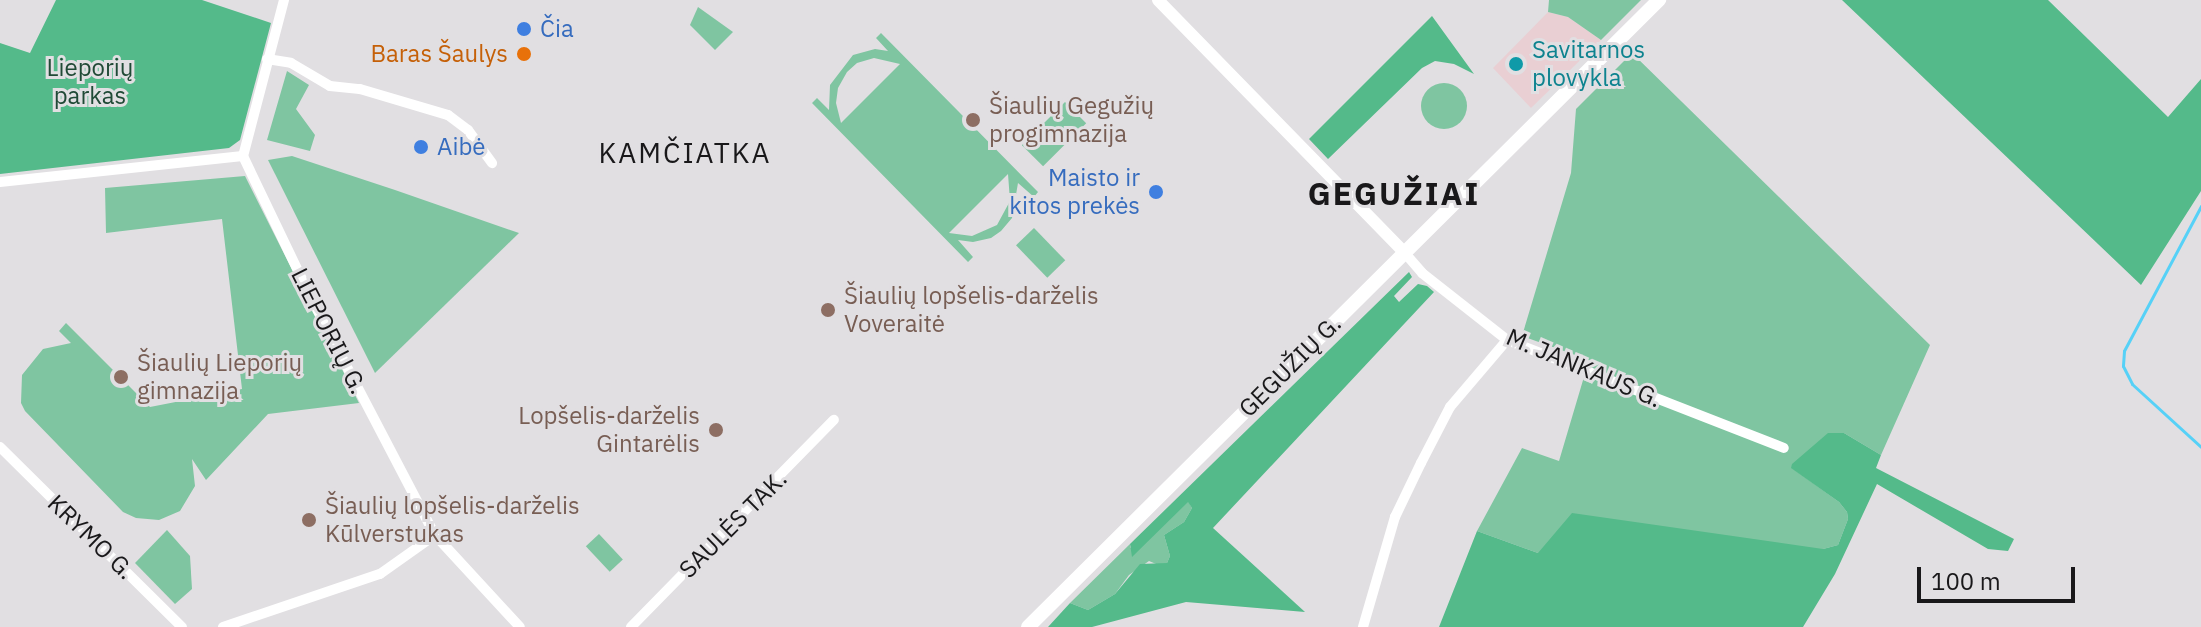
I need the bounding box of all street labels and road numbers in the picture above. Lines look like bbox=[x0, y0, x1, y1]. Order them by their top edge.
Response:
street label: LIEPORIŲ G. bbox=[285, 263, 373, 399]
street label: GEGUŽIŲ G. bbox=[1233, 309, 1347, 423]
street label: M. JANKAUS G. bbox=[1502, 322, 1666, 414]
street label: SAULĖS TAK. bbox=[673, 464, 793, 584]
street label: KRYMO G. bbox=[42, 489, 140, 585]

